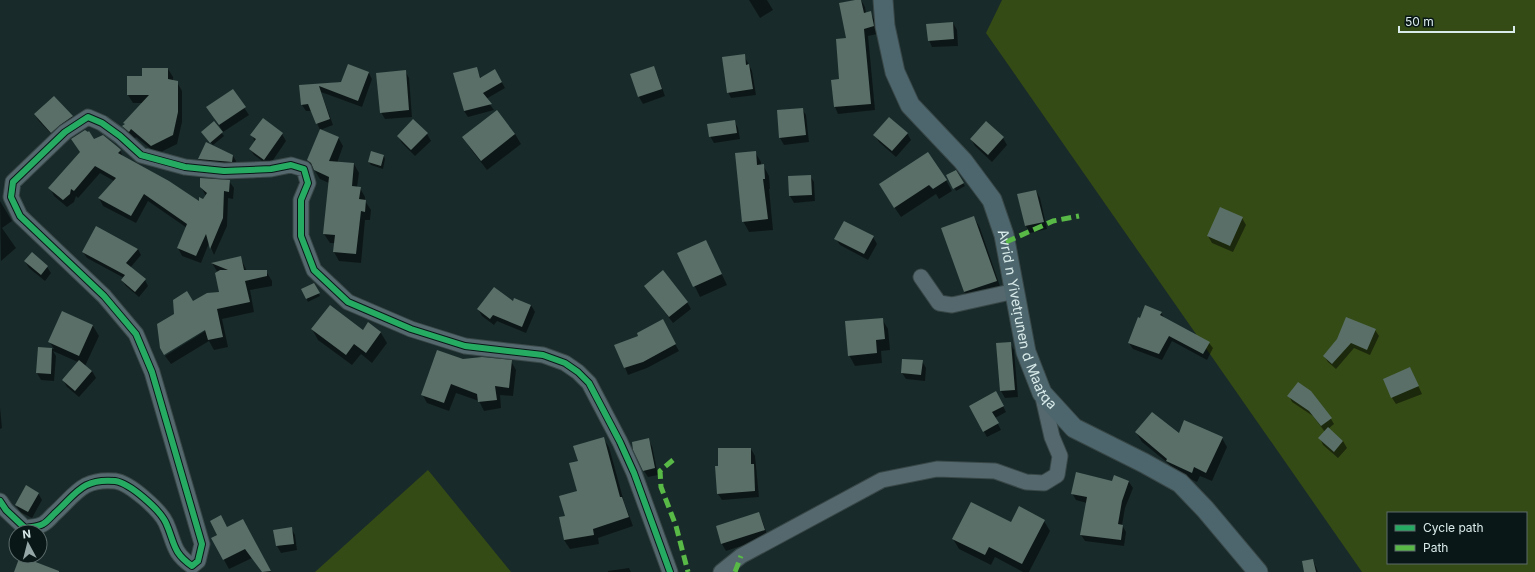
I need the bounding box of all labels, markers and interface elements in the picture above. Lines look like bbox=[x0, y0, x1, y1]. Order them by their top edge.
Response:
scale bar bbox=[1399, 8, 1514, 34]
text: 50 m bbox=[1405, 14, 1434, 29]
street label: Avrid n Yivetṛunen d Maatqa bbox=[995, 227, 1061, 412]
legend bbox=[1387, 512, 1527, 564]
text: Cycle path bbox=[1423, 520, 1484, 535]
north arrow bbox=[8, 524, 48, 564]
text: N bbox=[22, 527, 32, 542]
text: Path bbox=[1423, 540, 1448, 555]

